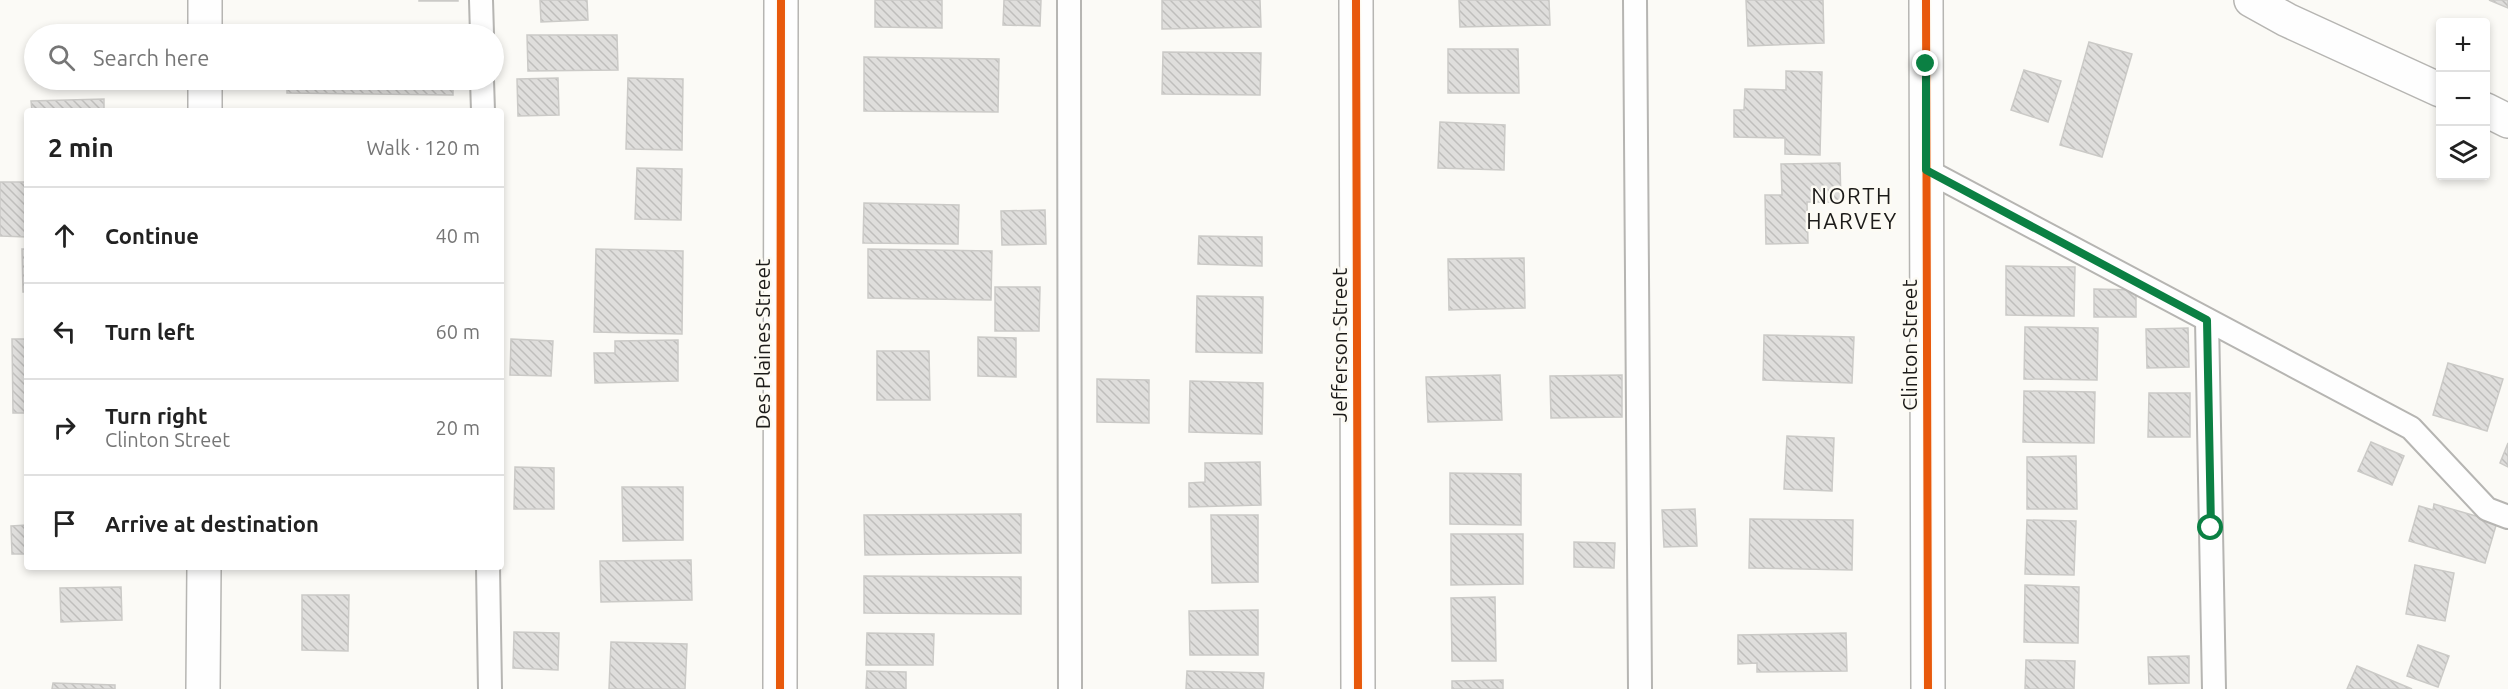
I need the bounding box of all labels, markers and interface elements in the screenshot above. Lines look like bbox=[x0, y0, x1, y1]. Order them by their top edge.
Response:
map controls bbox=[2436, 18, 2490, 180]
button: + bbox=[2436, 18, 2490, 72]
search box bbox=[24, 24, 504, 90]
icon: search bbox=[45, 41, 78, 74]
text: Search here bbox=[93, 45, 209, 70]
route end bbox=[1912, 50, 1938, 76]
button: − bbox=[2436, 72, 2490, 126]
button: layers bbox=[2436, 126, 2490, 180]
text: 2 min bbox=[48, 133, 114, 162]
text: Walk · 120 m bbox=[367, 136, 480, 159]
district label: NORTH HARVEY bbox=[1806, 183, 1898, 233]
icon: ahead bbox=[48, 219, 81, 252]
text: Continue bbox=[105, 223, 199, 248]
text: 40 m bbox=[436, 224, 480, 247]
street label: Des Plaines Street bbox=[750, 259, 774, 429]
street label: Jefferson Street bbox=[1327, 268, 1351, 422]
street label: Clinton Street bbox=[1897, 279, 1921, 411]
icon: left bbox=[48, 315, 81, 348]
text: Turn left bbox=[105, 319, 195, 344]
text: 60 m bbox=[436, 320, 480, 343]
text: Turn right bbox=[105, 403, 207, 428]
icon: right bbox=[48, 411, 81, 444]
text: 20 m bbox=[436, 416, 480, 439]
text: Clinton Street bbox=[105, 428, 230, 451]
icon: arrive bbox=[48, 507, 81, 540]
text: Arrive at destination bbox=[105, 511, 319, 536]
route start bbox=[2197, 514, 2223, 540]

